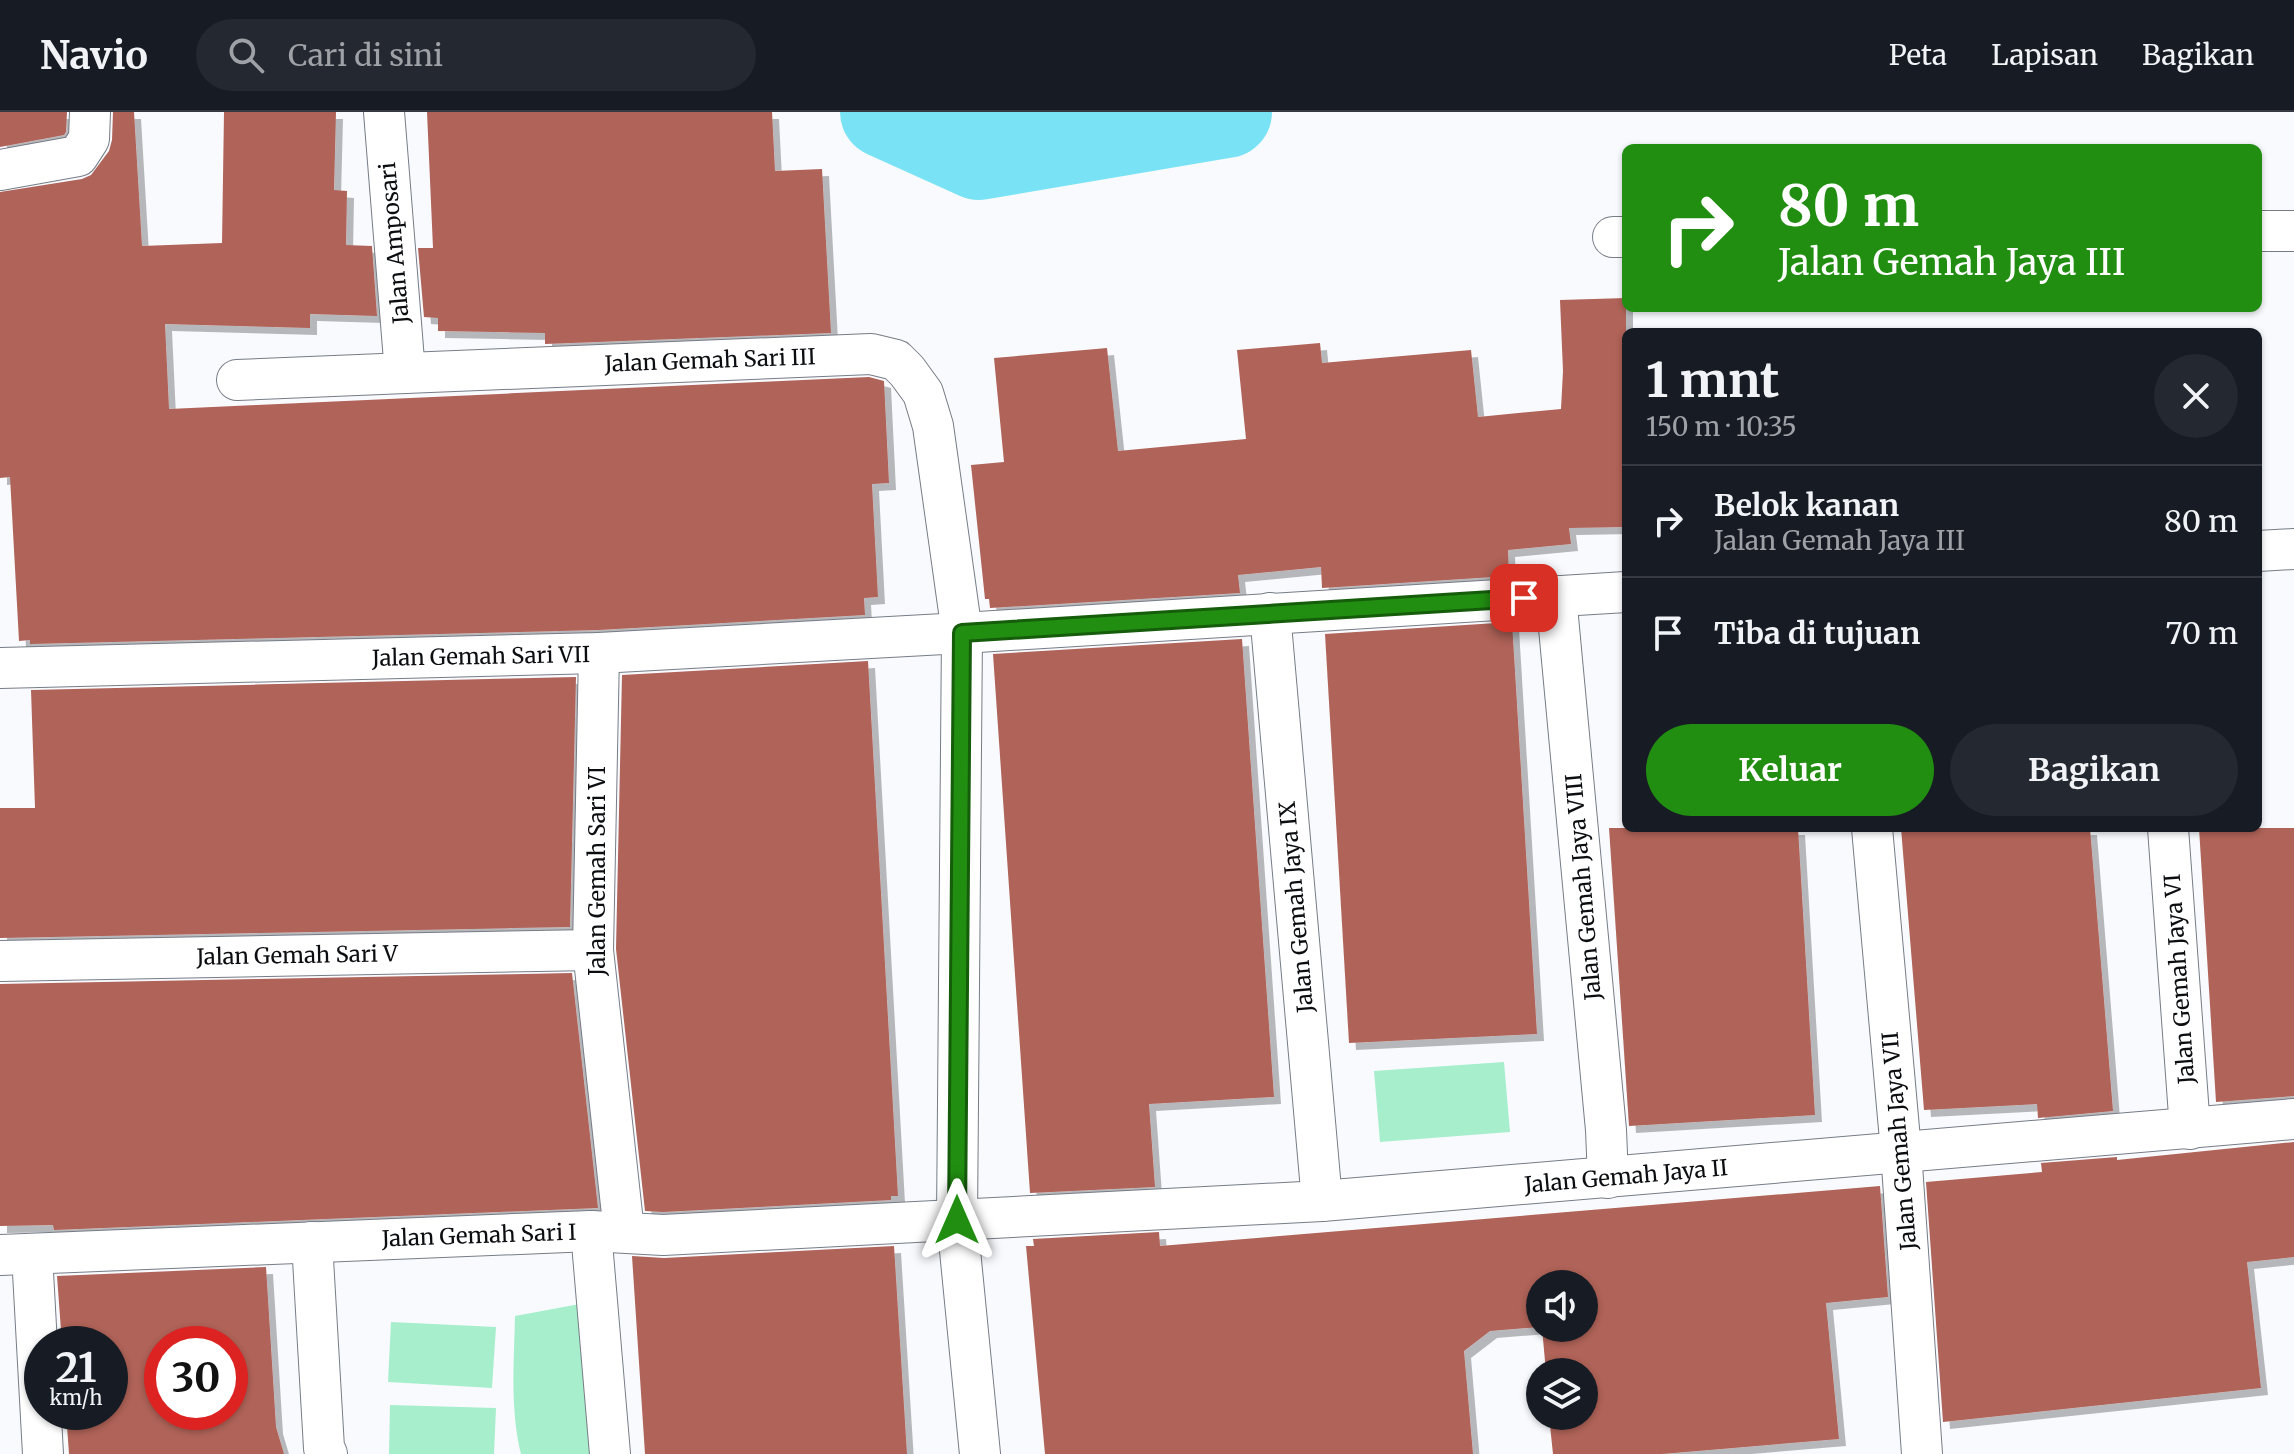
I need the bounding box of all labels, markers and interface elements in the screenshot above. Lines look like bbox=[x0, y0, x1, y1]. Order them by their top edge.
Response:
search box bbox=[196, 19, 756, 91]
text: Navio bbox=[40, 32, 148, 79]
icon: search bbox=[224, 33, 268, 77]
text: Cari di sini bbox=[288, 36, 443, 74]
text: Peta bbox=[1889, 37, 1947, 73]
text: Lapisan bbox=[1991, 37, 2098, 73]
text: Bagikan bbox=[2142, 37, 2254, 73]
street label: Jalan Amposari bbox=[373, 161, 415, 326]
text: 80 m bbox=[1778, 171, 1919, 241]
icon: right bbox=[1646, 176, 1750, 280]
text: Jalan Gemah Jaya III bbox=[1778, 240, 2125, 285]
street label: Jalan Gemah Sari III bbox=[603, 342, 816, 378]
text: 1 mnt bbox=[1646, 350, 1779, 410]
button: close bbox=[2154, 354, 2238, 438]
text: 150 m · 10:35 bbox=[1646, 410, 1797, 443]
text: Belok kanan bbox=[1714, 486, 1899, 524]
icon: right bbox=[1646, 499, 1690, 543]
text: 80 m bbox=[2164, 502, 2238, 540]
text: Jalan Gemah Jaya III bbox=[1714, 524, 1965, 557]
pin bbox=[1490, 564, 1558, 632]
icon: arrive bbox=[1502, 576, 1546, 620]
icon: arrive bbox=[1646, 611, 1690, 655]
text: Tiba di tujuan bbox=[1714, 614, 1920, 652]
text: 70 m bbox=[2165, 614, 2238, 652]
street label: Jalan Gemah Sari VII bbox=[371, 640, 590, 672]
button: Keluar bbox=[1646, 724, 1934, 816]
button: Bagikan bbox=[1950, 724, 2238, 816]
street label: Jalan Gemah Sari VI bbox=[583, 766, 611, 977]
street label: Jalan Gemah Jaya VIII bbox=[1559, 773, 1607, 1002]
street label: Jalan Gemah Jaya IX bbox=[1273, 800, 1319, 1015]
street label: Jalan Gemah Jaya VI bbox=[2158, 873, 2200, 1086]
street label: Jalan Gemah Sari V bbox=[195, 939, 399, 971]
street label: Jalan Gemah Jaya VII bbox=[1876, 1031, 1923, 1252]
street label: Jalan Gemah Jaya II bbox=[1522, 1153, 1729, 1199]
position arrow bbox=[915, 1178, 999, 1262]
street label: Jalan Gemah Sari I bbox=[380, 1218, 577, 1252]
map controls bbox=[1526, 1270, 1598, 1430]
button: sound bbox=[1526, 1270, 1598, 1342]
speed limit sign: 30 bbox=[144, 1326, 248, 1430]
text: 21 bbox=[56, 1343, 96, 1393]
button: layers bbox=[1526, 1358, 1598, 1430]
text: km/h bbox=[50, 1385, 102, 1410]

